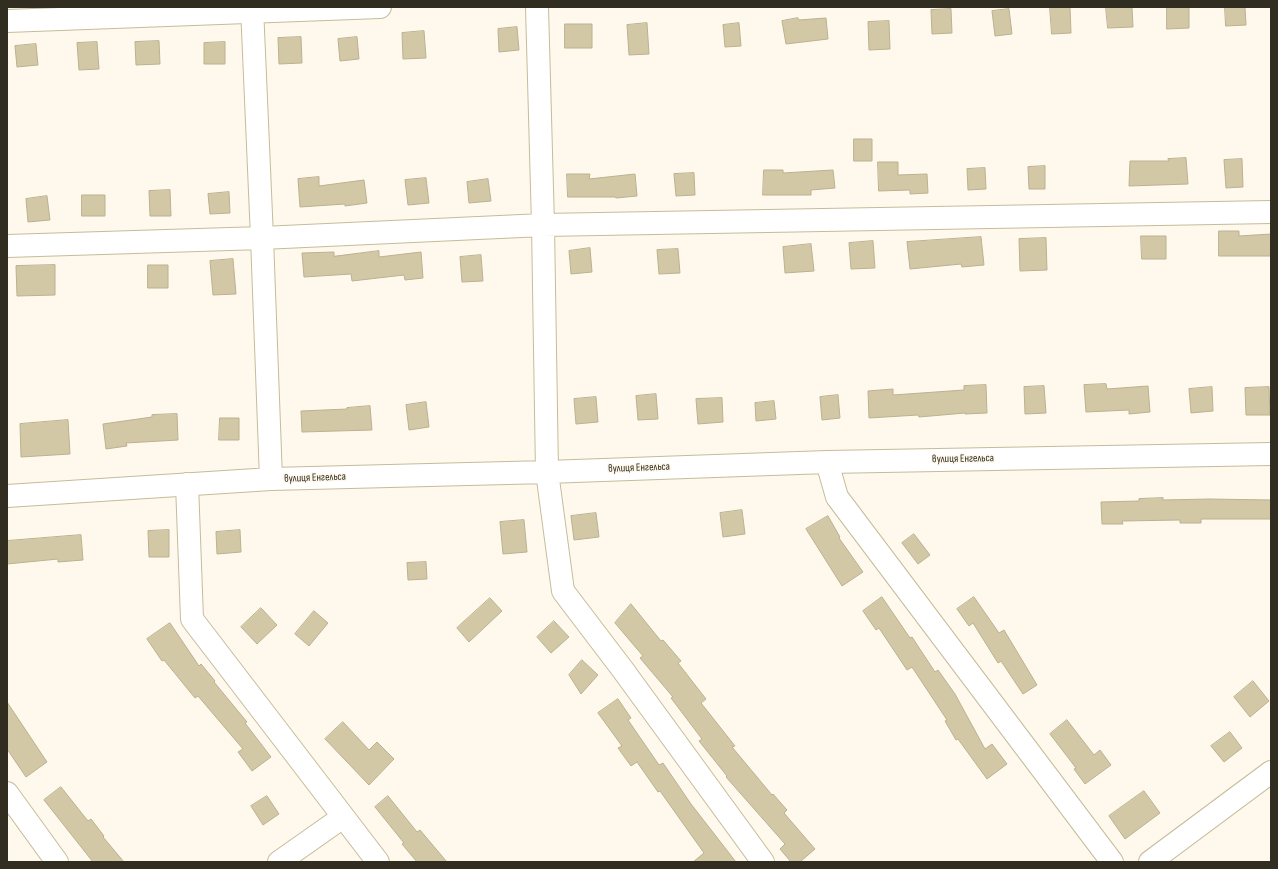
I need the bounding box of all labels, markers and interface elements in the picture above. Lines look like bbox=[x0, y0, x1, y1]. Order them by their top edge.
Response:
street label: вулиця Енгельса bbox=[932, 452, 994, 466]
street label: вулиця Енгельса bbox=[608, 460, 670, 476]
street label: вулиця Енгельса bbox=[284, 470, 346, 486]

